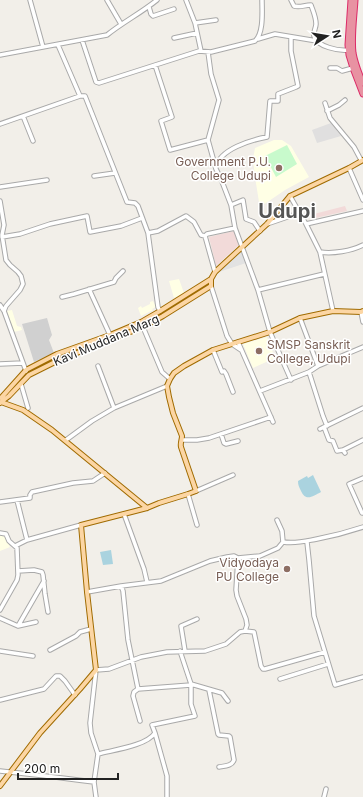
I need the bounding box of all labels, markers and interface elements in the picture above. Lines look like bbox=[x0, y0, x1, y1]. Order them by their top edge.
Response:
north arrow bbox=[307, 16, 347, 56]
text: N bbox=[329, 28, 345, 39]
place label: Government P.U. College Udupi bbox=[175, 154, 271, 183]
marker: Government P.U. College Udupi bbox=[274, 163, 284, 173]
district label: Udupi bbox=[258, 199, 316, 223]
street label: Kavi Muddana Marg bbox=[51, 311, 161, 369]
place label: SMSP Sanskrit College, Udupi bbox=[267, 337, 351, 366]
marker: SMSP Sanskrit College, Udupi bbox=[254, 346, 264, 356]
place label: Vidyodaya PU College bbox=[216, 555, 279, 584]
marker: Vidyodaya PU College bbox=[282, 564, 292, 574]
scale bar bbox=[18, 755, 118, 781]
text: 200 m bbox=[24, 761, 60, 776]

